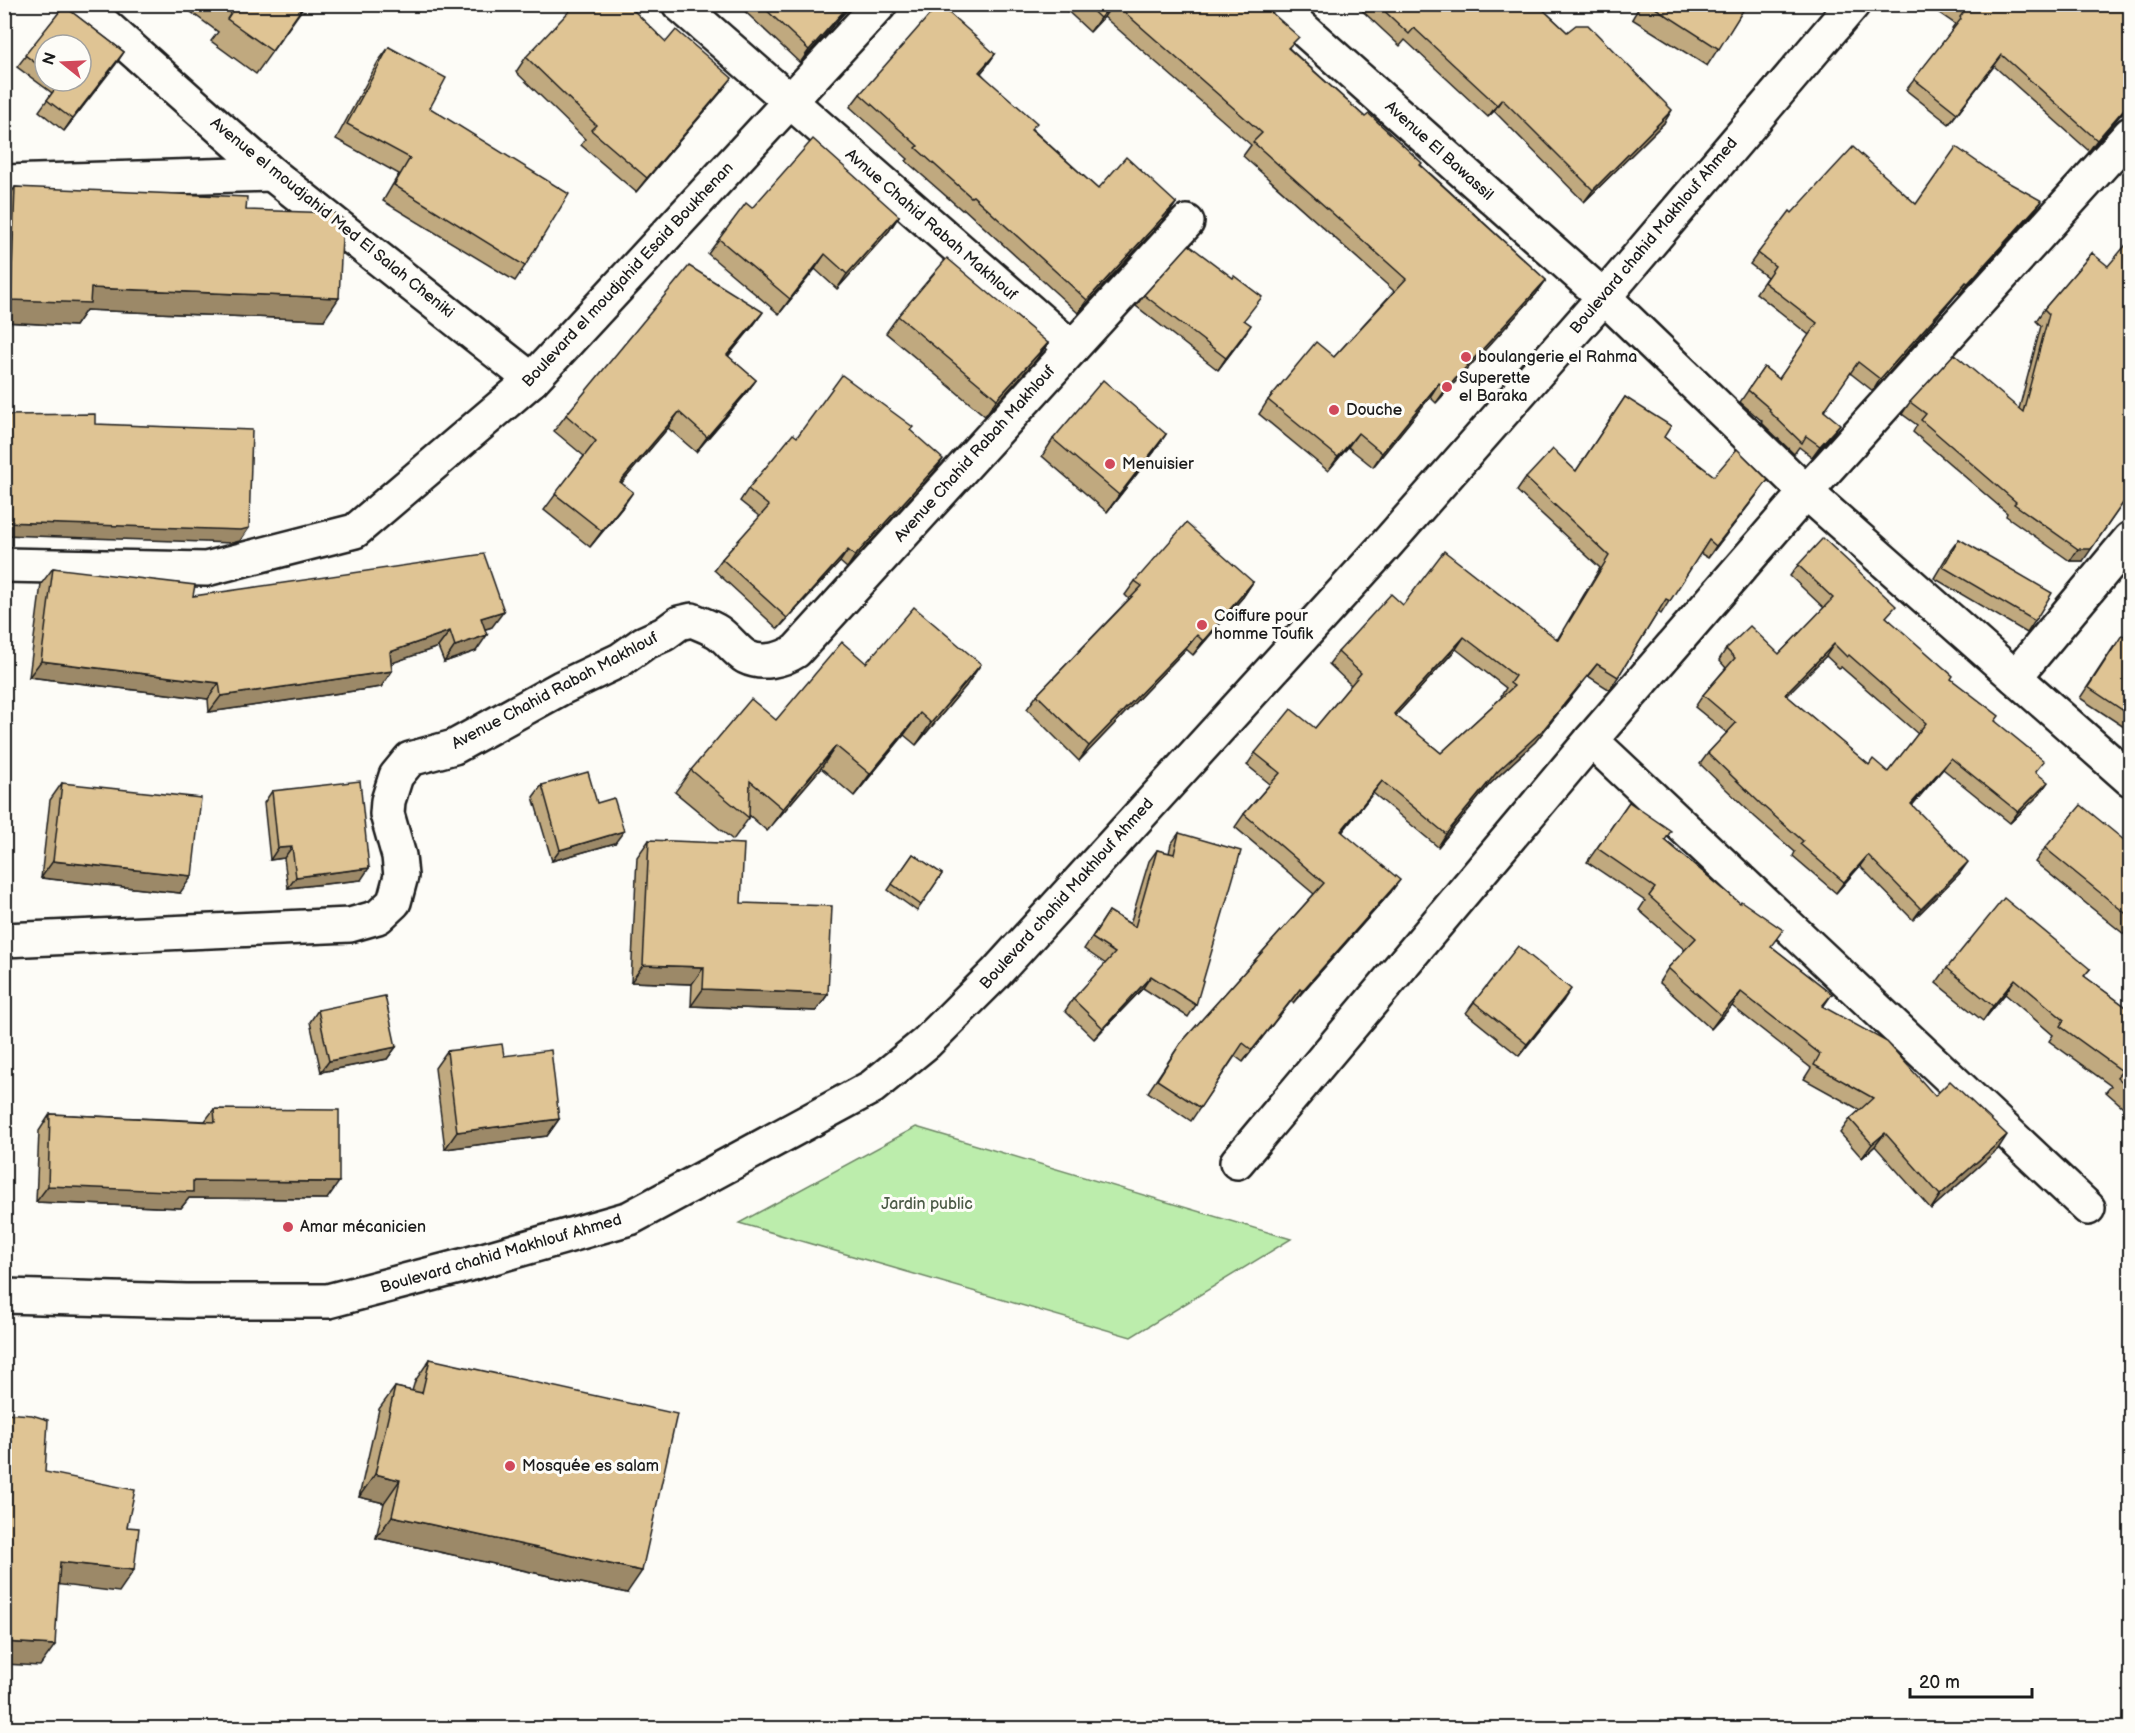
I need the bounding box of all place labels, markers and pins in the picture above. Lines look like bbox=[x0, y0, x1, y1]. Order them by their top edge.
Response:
place label: boulangerie el Rahma bbox=[1478, 348, 1637, 367]
marker: boulangerie el Rahma bbox=[1459, 350, 1473, 364]
place label: Superette el Baraka bbox=[1459, 369, 1531, 406]
marker: Superette el Baraka bbox=[1440, 380, 1454, 394]
place label: Douche bbox=[1346, 401, 1403, 420]
marker: Douche bbox=[1327, 403, 1341, 417]
place label: Menuisier bbox=[1122, 455, 1194, 474]
marker: Menuisier bbox=[1103, 457, 1117, 471]
place label: Coiffure pour homme Toufik bbox=[1214, 607, 1313, 644]
marker: Coiffure pour homme Toufik bbox=[1195, 618, 1209, 632]
place label: Amar mécanicien bbox=[300, 1218, 426, 1237]
marker: Amar mécanicien bbox=[281, 1220, 295, 1234]
place label: Mosquée es salam bbox=[522, 1457, 659, 1476]
marker: Mosquée es salam bbox=[503, 1459, 517, 1473]

